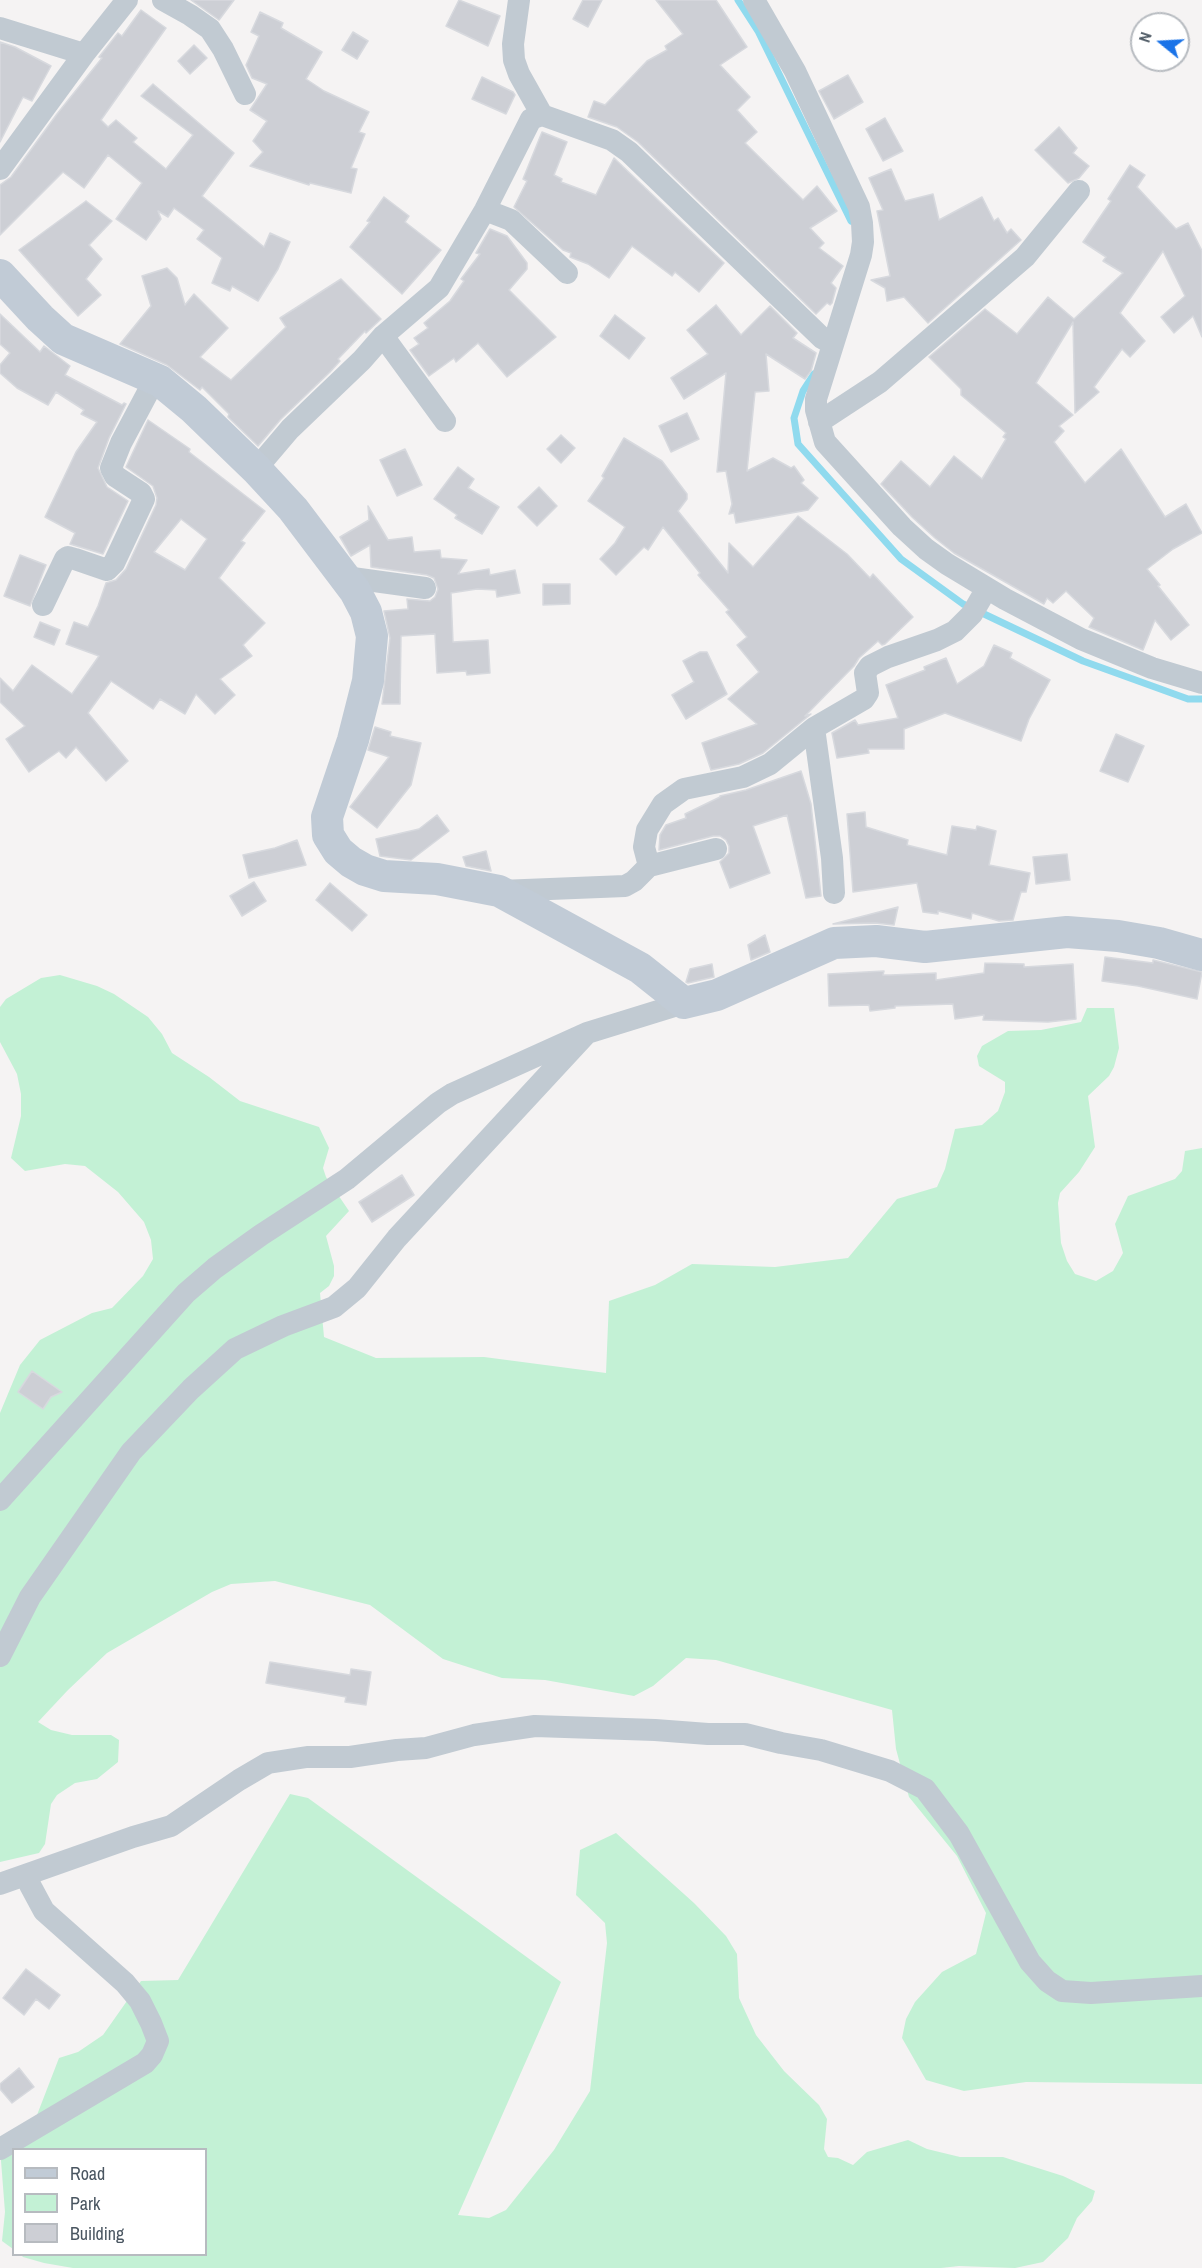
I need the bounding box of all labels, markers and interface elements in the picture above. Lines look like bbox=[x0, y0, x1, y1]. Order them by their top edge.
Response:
north arrow bbox=[1130, 12, 1190, 72]
text: N bbox=[1133, 29, 1157, 45]
legend bbox=[12, 2148, 207, 2256]
text: Road bbox=[70, 2161, 105, 2186]
text: Park bbox=[70, 2191, 100, 2216]
text: Building bbox=[70, 2221, 124, 2246]

